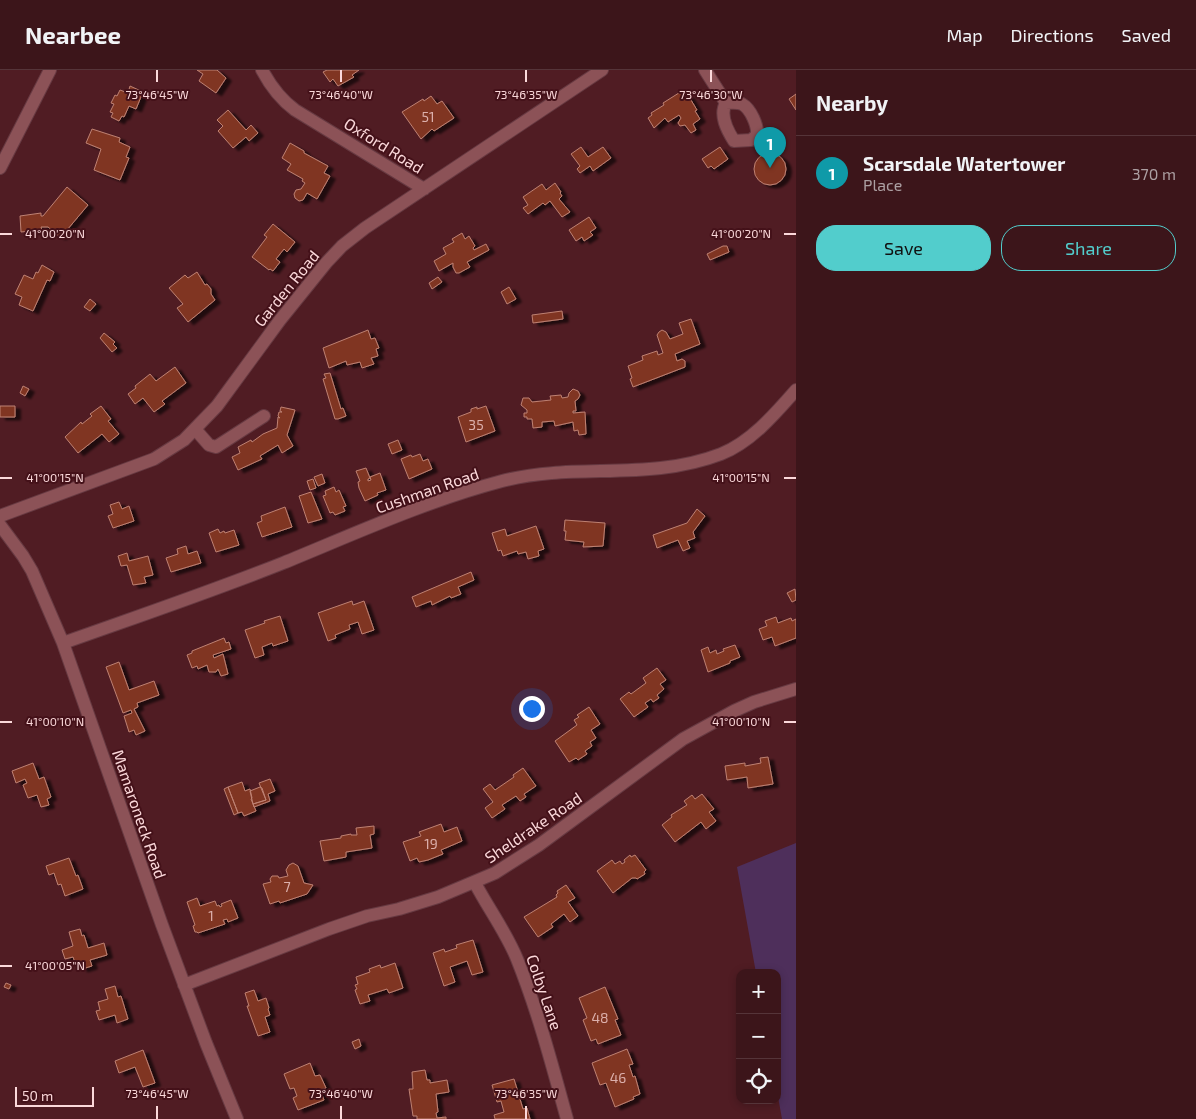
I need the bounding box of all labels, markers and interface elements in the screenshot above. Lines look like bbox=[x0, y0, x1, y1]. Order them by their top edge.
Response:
text: Nearbee bbox=[25, 20, 121, 49]
text: Map bbox=[946, 24, 983, 46]
text: Directions bbox=[1011, 24, 1094, 46]
text: Saved bbox=[1122, 24, 1171, 46]
text: 73°46'45"W bbox=[125, 87, 189, 101]
text: 73°46'40"W bbox=[309, 87, 373, 101]
text: 73°46'35"W bbox=[495, 87, 557, 101]
text: 73°46'30"W bbox=[679, 87, 743, 101]
text: Nearby bbox=[816, 90, 888, 115]
house number: 51 bbox=[421, 108, 435, 125]
street label: Oxford Road bbox=[341, 113, 427, 177]
pin: 1 bbox=[754, 127, 786, 168]
text: Scarsdale Watertower bbox=[863, 152, 1065, 175]
text: 1 bbox=[829, 164, 835, 183]
text: 370 m bbox=[1132, 164, 1176, 183]
text: Place bbox=[863, 175, 902, 194]
button: Save bbox=[816, 225, 991, 271]
button: Share bbox=[1001, 225, 1176, 271]
text: 41°00'20"N bbox=[25, 226, 85, 240]
text: 41°00'20"N bbox=[711, 226, 771, 240]
street label: Garden Road bbox=[249, 246, 323, 330]
house number: 35 bbox=[468, 416, 484, 433]
street label: Cushman Road bbox=[373, 463, 481, 517]
text: 41°00'15"N bbox=[26, 470, 84, 484]
text: 41°00'15"N bbox=[712, 470, 770, 484]
your location bbox=[519, 696, 545, 722]
text: 41°00'10"N bbox=[26, 714, 84, 728]
text: 41°00'10"N bbox=[712, 714, 770, 728]
street label: Mamaroneck Road bbox=[109, 747, 171, 881]
street label: Sheldrake Road bbox=[481, 788, 585, 866]
house number: 19 bbox=[424, 835, 438, 852]
house number: 7 bbox=[283, 878, 291, 895]
house number: 1 bbox=[208, 907, 214, 924]
street label: Colby Lane bbox=[523, 952, 567, 1032]
text: 41°00'05"N bbox=[25, 958, 85, 972]
map controls bbox=[736, 969, 781, 1104]
button: + bbox=[736, 969, 781, 1014]
house number: 48 bbox=[591, 1009, 609, 1026]
button: − bbox=[736, 1014, 781, 1059]
button: locate bbox=[736, 1059, 781, 1104]
house number: 46 bbox=[610, 1069, 626, 1086]
scale bar bbox=[15, 1084, 94, 1107]
text: 73°46'45"W bbox=[125, 1086, 189, 1100]
text: 73°46'40"W bbox=[309, 1086, 373, 1100]
text: 73°46'35"W bbox=[495, 1086, 557, 1100]
text: 50 m bbox=[22, 1087, 53, 1104]

